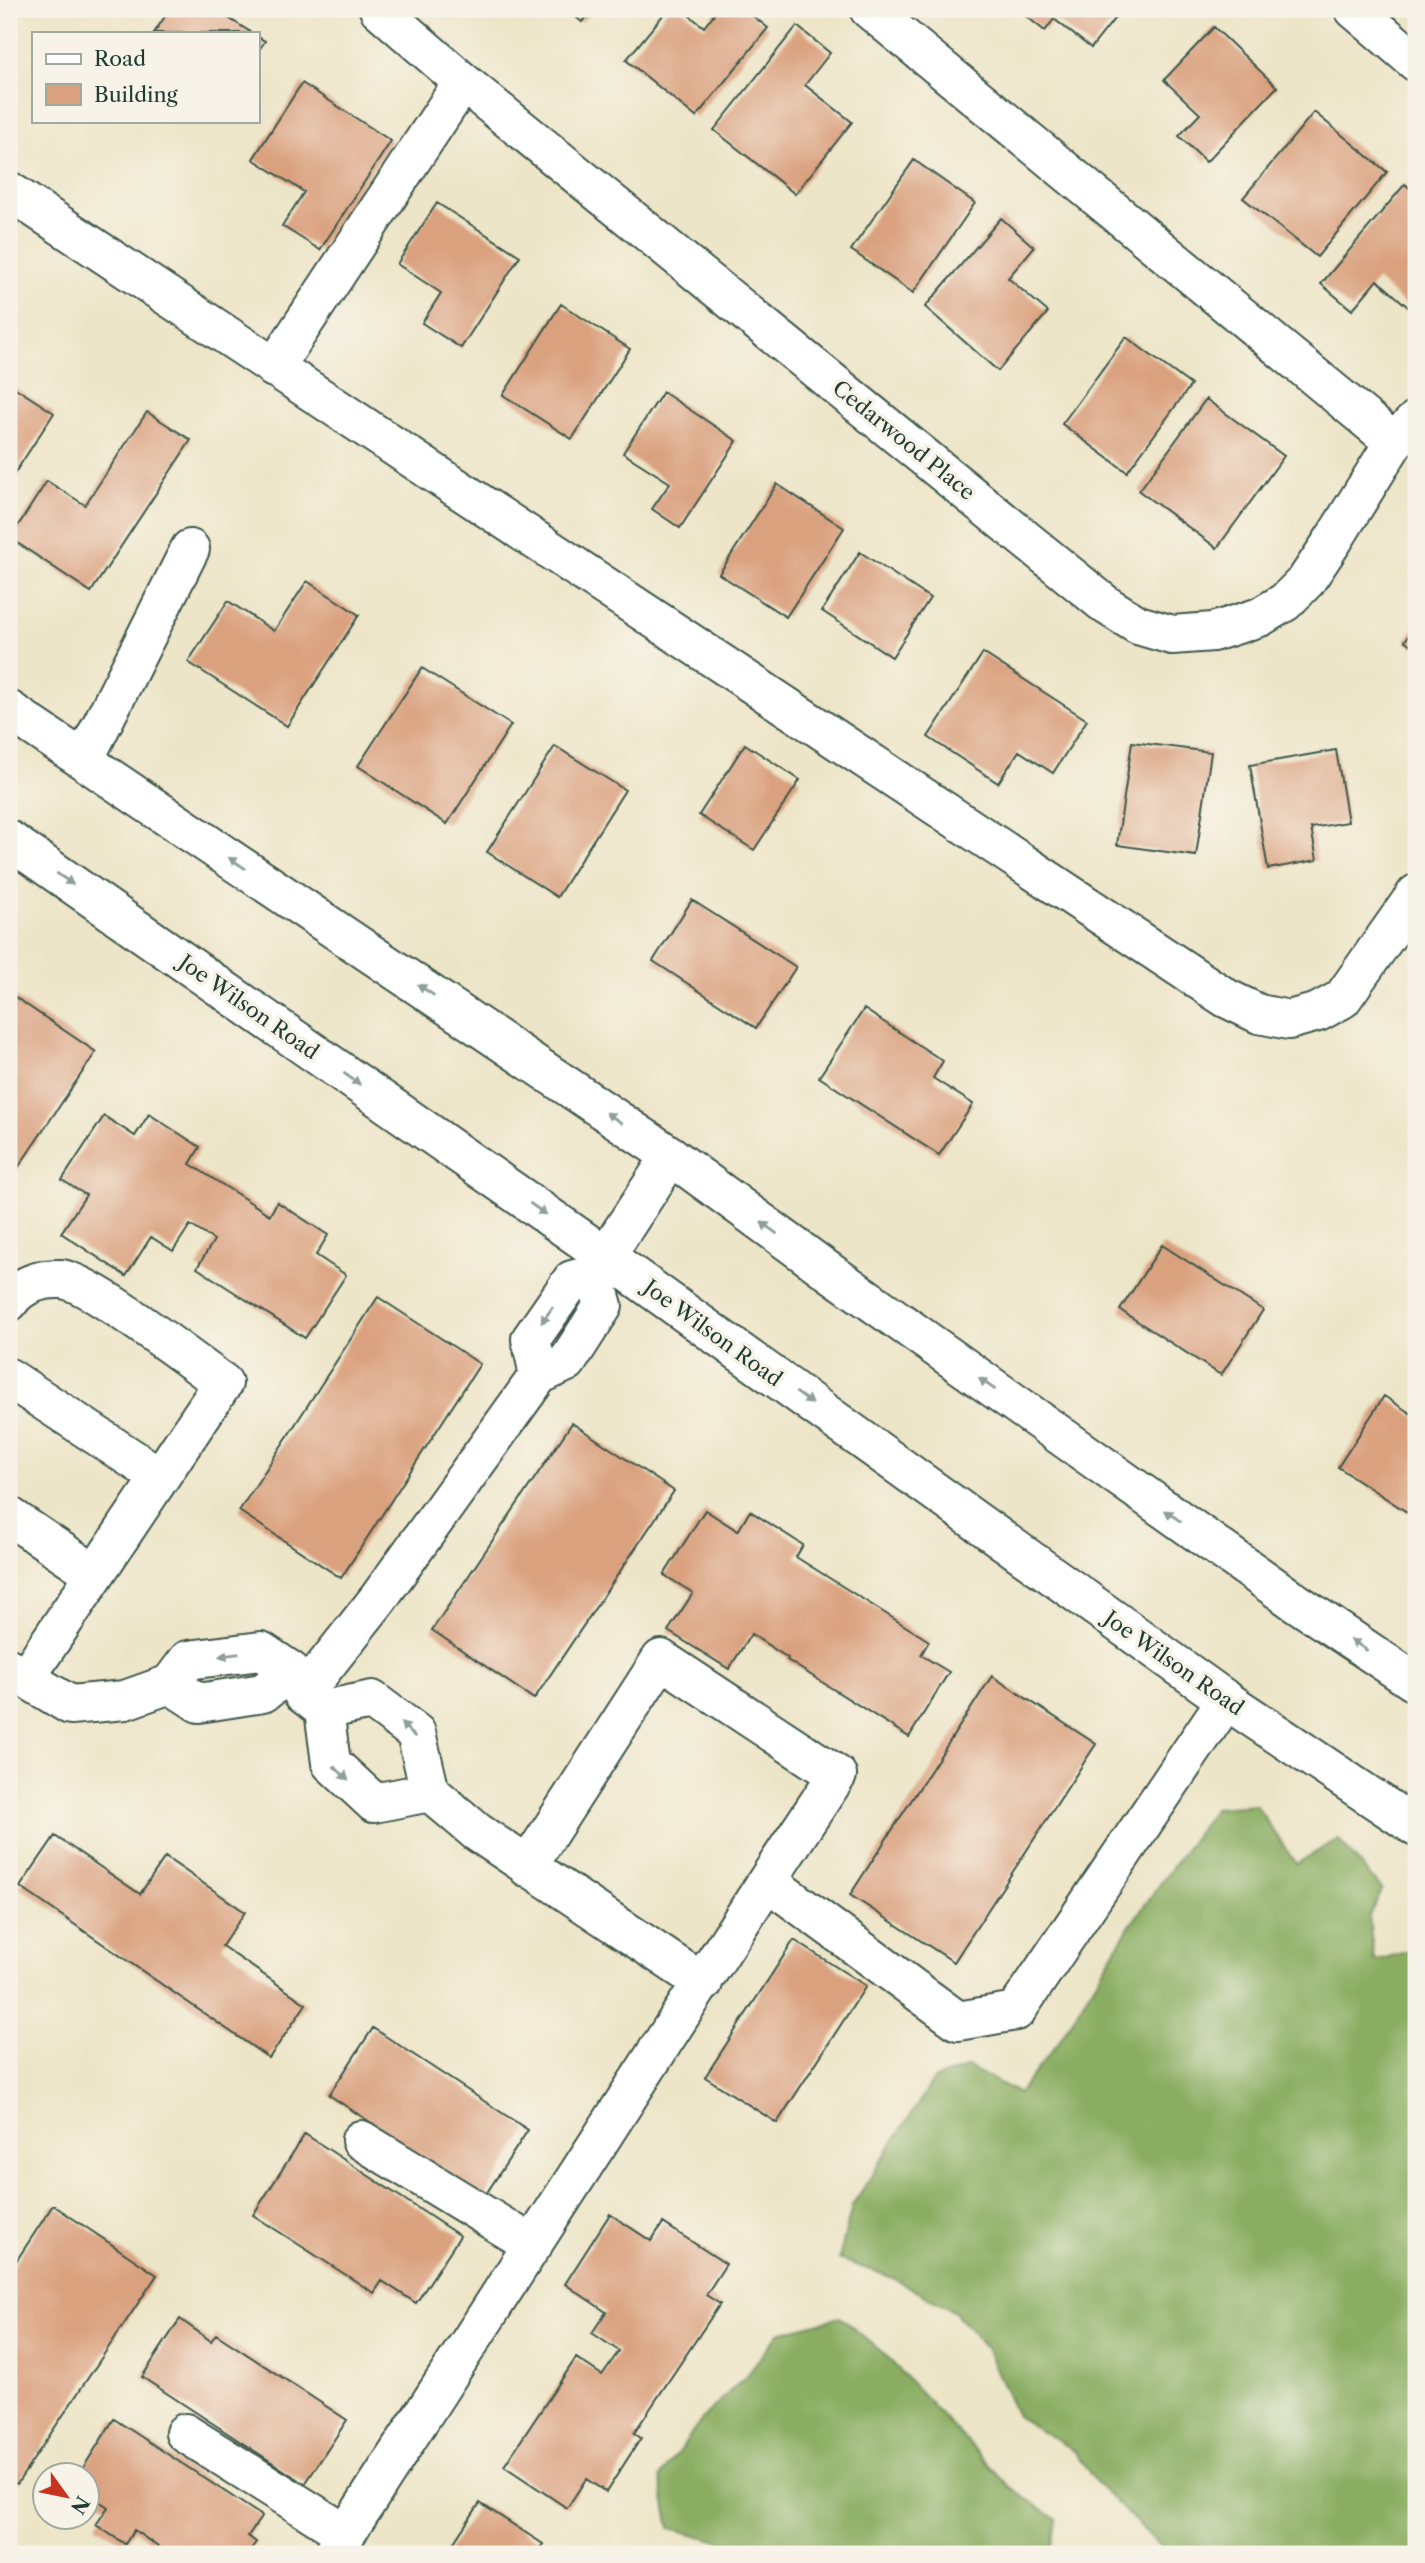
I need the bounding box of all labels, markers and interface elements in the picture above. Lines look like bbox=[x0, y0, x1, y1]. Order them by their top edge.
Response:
legend bbox=[32, 32, 259, 122]
text: Road bbox=[94, 46, 146, 71]
text: Building bbox=[94, 82, 179, 107]
street label: Cedarwood Place bbox=[828, 375, 980, 505]
one-way arrow bbox=[228, 856, 246, 870]
one-way arrow bbox=[56, 872, 74, 886]
street label: Joe Wilson Road bbox=[172, 948, 324, 1065]
one-way arrow bbox=[416, 984, 435, 997]
one-way arrow bbox=[343, 1072, 361, 1086]
one-way arrow bbox=[605, 1111, 623, 1125]
one-way arrow bbox=[529, 1202, 547, 1216]
one-way arrow bbox=[759, 1221, 778, 1235]
street label: Joe Wilson Road bbox=[637, 1273, 787, 1392]
one-way arrow bbox=[540, 1306, 554, 1324]
one-way arrow bbox=[978, 1377, 996, 1391]
one-way arrow bbox=[795, 1391, 813, 1405]
one-way arrow bbox=[1164, 1509, 1182, 1523]
street label: Joe Wilson Road bbox=[1097, 1604, 1249, 1721]
one-way arrow bbox=[1350, 1639, 1369, 1652]
one-way arrow bbox=[218, 1650, 240, 1661]
one-way arrow bbox=[400, 1721, 417, 1738]
one-way arrow bbox=[332, 1765, 350, 1781]
north arrow bbox=[32, 2462, 102, 2532]
text: N bbox=[66, 2492, 94, 2518]

